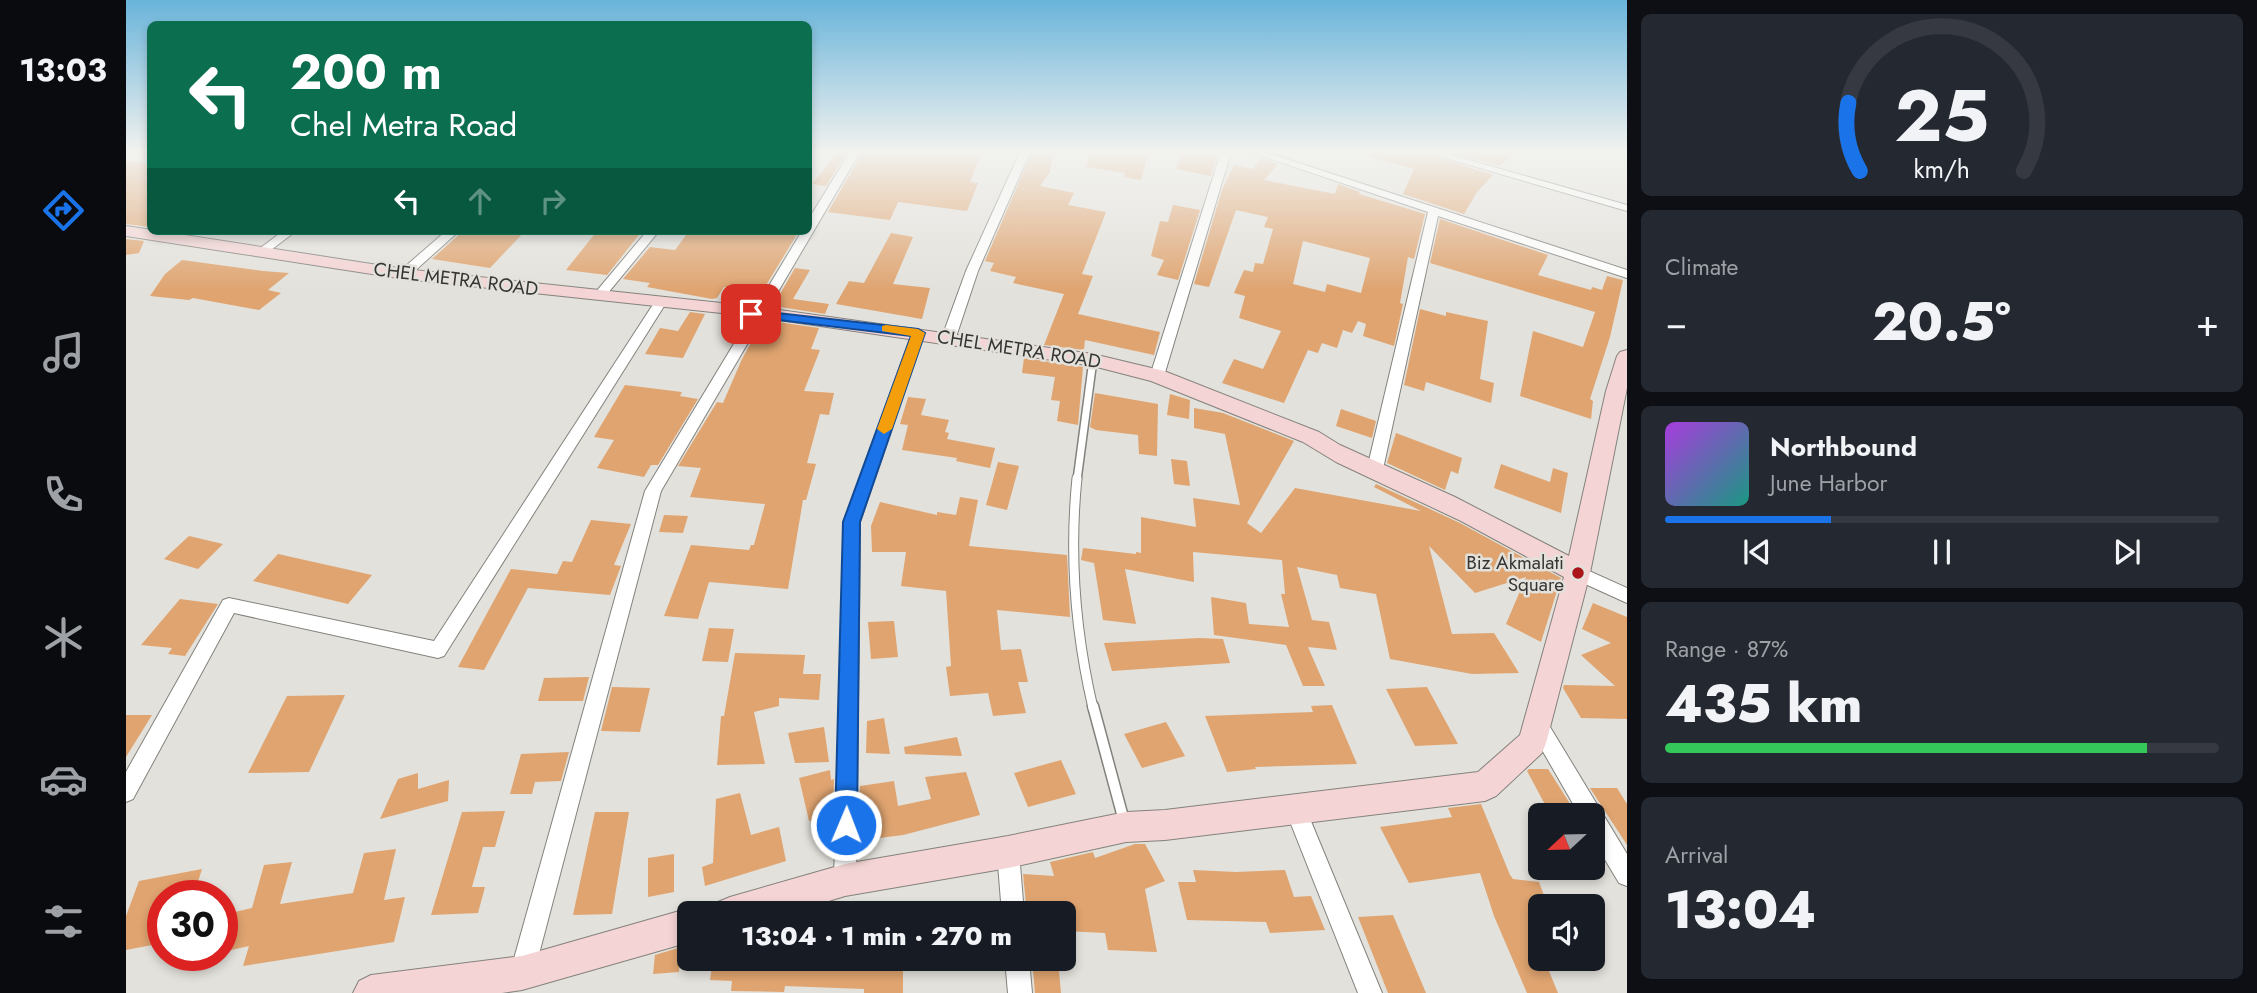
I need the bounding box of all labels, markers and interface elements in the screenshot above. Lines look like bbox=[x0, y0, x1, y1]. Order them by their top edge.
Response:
text: 200 m bbox=[290, 37, 442, 107]
text: 13:03 bbox=[19, 47, 107, 93]
icon: left bbox=[175, 49, 266, 140]
text: 25 bbox=[1895, 63, 1989, 168]
text: Chel Metra Road bbox=[290, 102, 517, 148]
text: km/h bbox=[1914, 151, 1970, 187]
icon: left bbox=[388, 182, 426, 220]
icon: ahead bbox=[461, 182, 499, 220]
icon: right bbox=[534, 182, 572, 220]
icon: directions bbox=[39, 186, 88, 235]
text: Climate bbox=[1665, 250, 1738, 284]
street label: CHEL METRA ROAD bbox=[372, 256, 540, 302]
pin bbox=[721, 284, 781, 344]
text: 20.5° bbox=[1872, 284, 2011, 360]
icon: arrive bbox=[732, 295, 770, 333]
text: − bbox=[1665, 295, 1687, 350]
text: + bbox=[2196, 295, 2219, 350]
street label: CHEL METRA ROAD bbox=[935, 323, 1103, 375]
icon: music bbox=[39, 328, 88, 377]
text: Northbound bbox=[1770, 428, 1917, 466]
text: June Harbor bbox=[1770, 466, 1887, 500]
icon: phone bbox=[39, 470, 88, 519]
icon: previous bbox=[1738, 533, 1776, 571]
icon: pause bbox=[1923, 533, 1961, 571]
icon: next bbox=[2108, 533, 2146, 571]
place label: Biz Akmalati Square bbox=[1466, 549, 1564, 598]
marker: Biz Akmalati Square bbox=[1570, 565, 1586, 581]
icon: climate bbox=[39, 613, 88, 662]
text: Range · 87% bbox=[1665, 632, 1788, 666]
text: 435 km bbox=[1665, 666, 1862, 742]
icon: car bbox=[39, 755, 88, 804]
position arrow bbox=[809, 788, 883, 862]
north arrow bbox=[1528, 803, 1605, 880]
map controls bbox=[1528, 803, 1605, 971]
text: Arrival bbox=[1665, 838, 1728, 872]
text: 13:04 bbox=[1665, 872, 1816, 948]
speed limit sign: 30 bbox=[147, 880, 238, 971]
button: sound bbox=[1528, 894, 1605, 971]
icon: filters bbox=[39, 897, 88, 946]
text: 13:04 · 1 min · 270 m bbox=[741, 917, 1012, 955]

